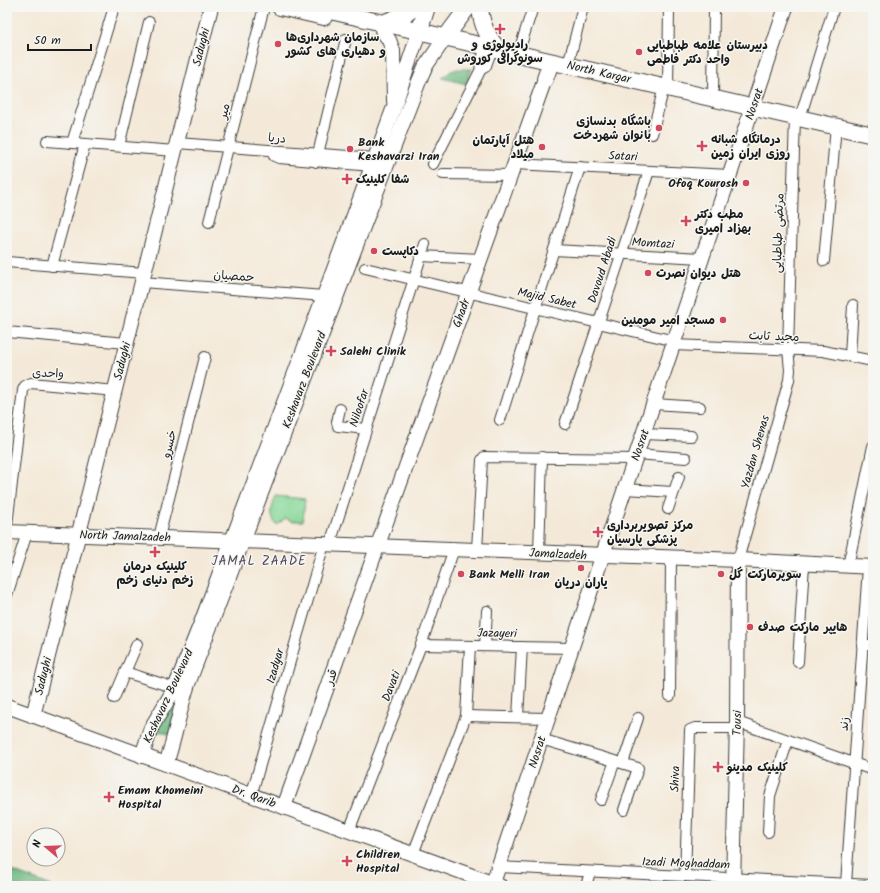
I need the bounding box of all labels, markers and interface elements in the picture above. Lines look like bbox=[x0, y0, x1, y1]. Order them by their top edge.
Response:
marker: رادیولوژی و سونوگرافی کوروش bbox=[494, 23, 506, 35]
street label: Sadughi bbox=[188, 25, 216, 68]
scale bar bbox=[28, 26, 91, 52]
place label: سازمان شهرداری‌ها و دهیاری‌ های کشور bbox=[285, 28, 386, 61]
text: 50 m bbox=[34, 31, 61, 50]
place label: رادیولوژی و سونوگرافی کوروش bbox=[457, 35, 543, 68]
place label: دبیرستان علامه طباطبایی واحد دکتر فاطمی bbox=[647, 36, 768, 69]
marker: سازمان شهرداری‌ها و دهیاری‌ های کشور bbox=[273, 39, 283, 49]
marker: دبیرستان علامه طباطبایی واحد دکتر فاطمی bbox=[634, 47, 644, 57]
street label: North Kargar bbox=[565, 56, 634, 89]
street label: Nosrat bbox=[740, 85, 769, 123]
street label: میر bbox=[213, 101, 236, 122]
place label: باشگاه بدنسازی بانوان شهردخت bbox=[573, 112, 651, 145]
marker: باشگاه بدنسازی بانوان شهردخت bbox=[654, 123, 664, 133]
street label: دریا bbox=[267, 128, 287, 149]
place label: درمانگاه شبانه روزی ایران زمین bbox=[711, 130, 790, 163]
place label: هتل آپارتمان میلاد bbox=[473, 131, 534, 164]
place label: Bank Keshavarzi Iran bbox=[358, 133, 440, 166]
marker: درمانگاه شبانه روزی ایران زمین bbox=[696, 140, 708, 152]
marker: هتل آپارتمان میلاد bbox=[537, 142, 547, 152]
marker: Bank Keshavarzi Iran bbox=[345, 144, 355, 154]
street label: Satari bbox=[608, 146, 639, 167]
place label: شفا کلینیک bbox=[356, 170, 409, 189]
marker: شفا کلینیک bbox=[341, 173, 353, 185]
place label: Ofoq Kourosh bbox=[668, 174, 738, 193]
marker: Ofoq Kourosh bbox=[741, 178, 751, 188]
street label: مرتضی طباطبایی bbox=[768, 193, 789, 273]
place label: مطب دکتر بهزاد امیری bbox=[694, 205, 751, 238]
marker: مطب دکتر بهزاد امیری bbox=[680, 215, 692, 227]
street label: Momtazi bbox=[631, 233, 676, 254]
street label: Davoud Abadi bbox=[583, 234, 622, 306]
place label: دکاپست bbox=[382, 242, 419, 261]
marker: دکاپست bbox=[369, 246, 379, 256]
place label: هتل دیوان نصرت bbox=[656, 264, 741, 283]
street label: حمصیان bbox=[213, 266, 255, 287]
marker: هتل دیوان نصرت bbox=[643, 268, 653, 278]
street label: Majid Sabet bbox=[515, 282, 579, 315]
street label: Ghadr bbox=[448, 295, 476, 330]
place label: مسجد امیر مومنین bbox=[621, 311, 715, 330]
marker: مسجد امیر مومنین bbox=[718, 315, 728, 325]
street label: مجید ثابت bbox=[748, 326, 800, 347]
street label: Keshavarz Boulevard bbox=[277, 328, 332, 431]
street label: Sadughi bbox=[109, 339, 137, 382]
place label: Salehi Clinik bbox=[340, 342, 407, 361]
marker: Salehi Clinik bbox=[325, 345, 337, 357]
street label: واحدی bbox=[32, 363, 64, 384]
street label: Niloofar bbox=[344, 386, 375, 430]
street label: Yazdan Shenas bbox=[736, 413, 775, 491]
street label: Nosrat bbox=[626, 426, 655, 464]
street label: خسرو bbox=[157, 428, 182, 461]
place label: مرکز تصویربرداری پزشکی پارسیان bbox=[607, 516, 693, 549]
street label: North Jamalzadeh bbox=[79, 525, 171, 548]
marker: مرکز تصویربرداری پزشکی پارسیان bbox=[592, 526, 604, 538]
street label: Jamalzadeh bbox=[528, 543, 587, 566]
marker: کلینیک درمان زخم دنیای زخم bbox=[149, 546, 161, 558]
district label: JAMAL ZAADE bbox=[211, 551, 307, 572]
place label: کلینیک درمان زخم دنیای زخم bbox=[117, 557, 194, 590]
marker: یاران دریان bbox=[576, 563, 586, 573]
place label: Bank Melli Iran bbox=[469, 565, 550, 584]
place label: سوپرمارکت گل bbox=[729, 565, 801, 584]
marker: Bank Melli Iran bbox=[456, 569, 466, 579]
marker: سوپرمارکت گل bbox=[716, 569, 726, 579]
place label: یاران دریان bbox=[555, 573, 608, 592]
place label: هايپر ماركت صدف bbox=[758, 618, 848, 637]
marker: هايپر ماركت صدف bbox=[745, 622, 755, 632]
street label: Jazayeri bbox=[477, 624, 518, 643]
street label: Keshavarz Boulevard bbox=[138, 645, 199, 747]
street label: Izadyar bbox=[261, 645, 290, 686]
street label: Sadughi bbox=[30, 654, 58, 697]
street label: قدر bbox=[320, 667, 343, 689]
street label: Davati bbox=[377, 667, 406, 704]
street label: Tousi bbox=[728, 709, 747, 736]
street label: زند bbox=[835, 716, 854, 732]
street label: Nosrat bbox=[523, 733, 552, 771]
place label: کلینیک مدینو bbox=[726, 758, 788, 777]
marker: کلینیک مدینو bbox=[712, 761, 724, 773]
street label: Shiva bbox=[666, 765, 685, 793]
street label: Dr. Qarib bbox=[229, 780, 279, 813]
place label: Emam Khomeini Hospital bbox=[118, 781, 204, 814]
marker: Emam Khomeini Hospital bbox=[103, 791, 115, 803]
north arrow bbox=[26, 827, 66, 867]
text: N bbox=[28, 838, 47, 850]
place label: Children Hospital bbox=[356, 845, 400, 878]
street label: Izadi Moghaddam bbox=[642, 852, 731, 875]
marker: Children Hospital bbox=[341, 855, 353, 867]

